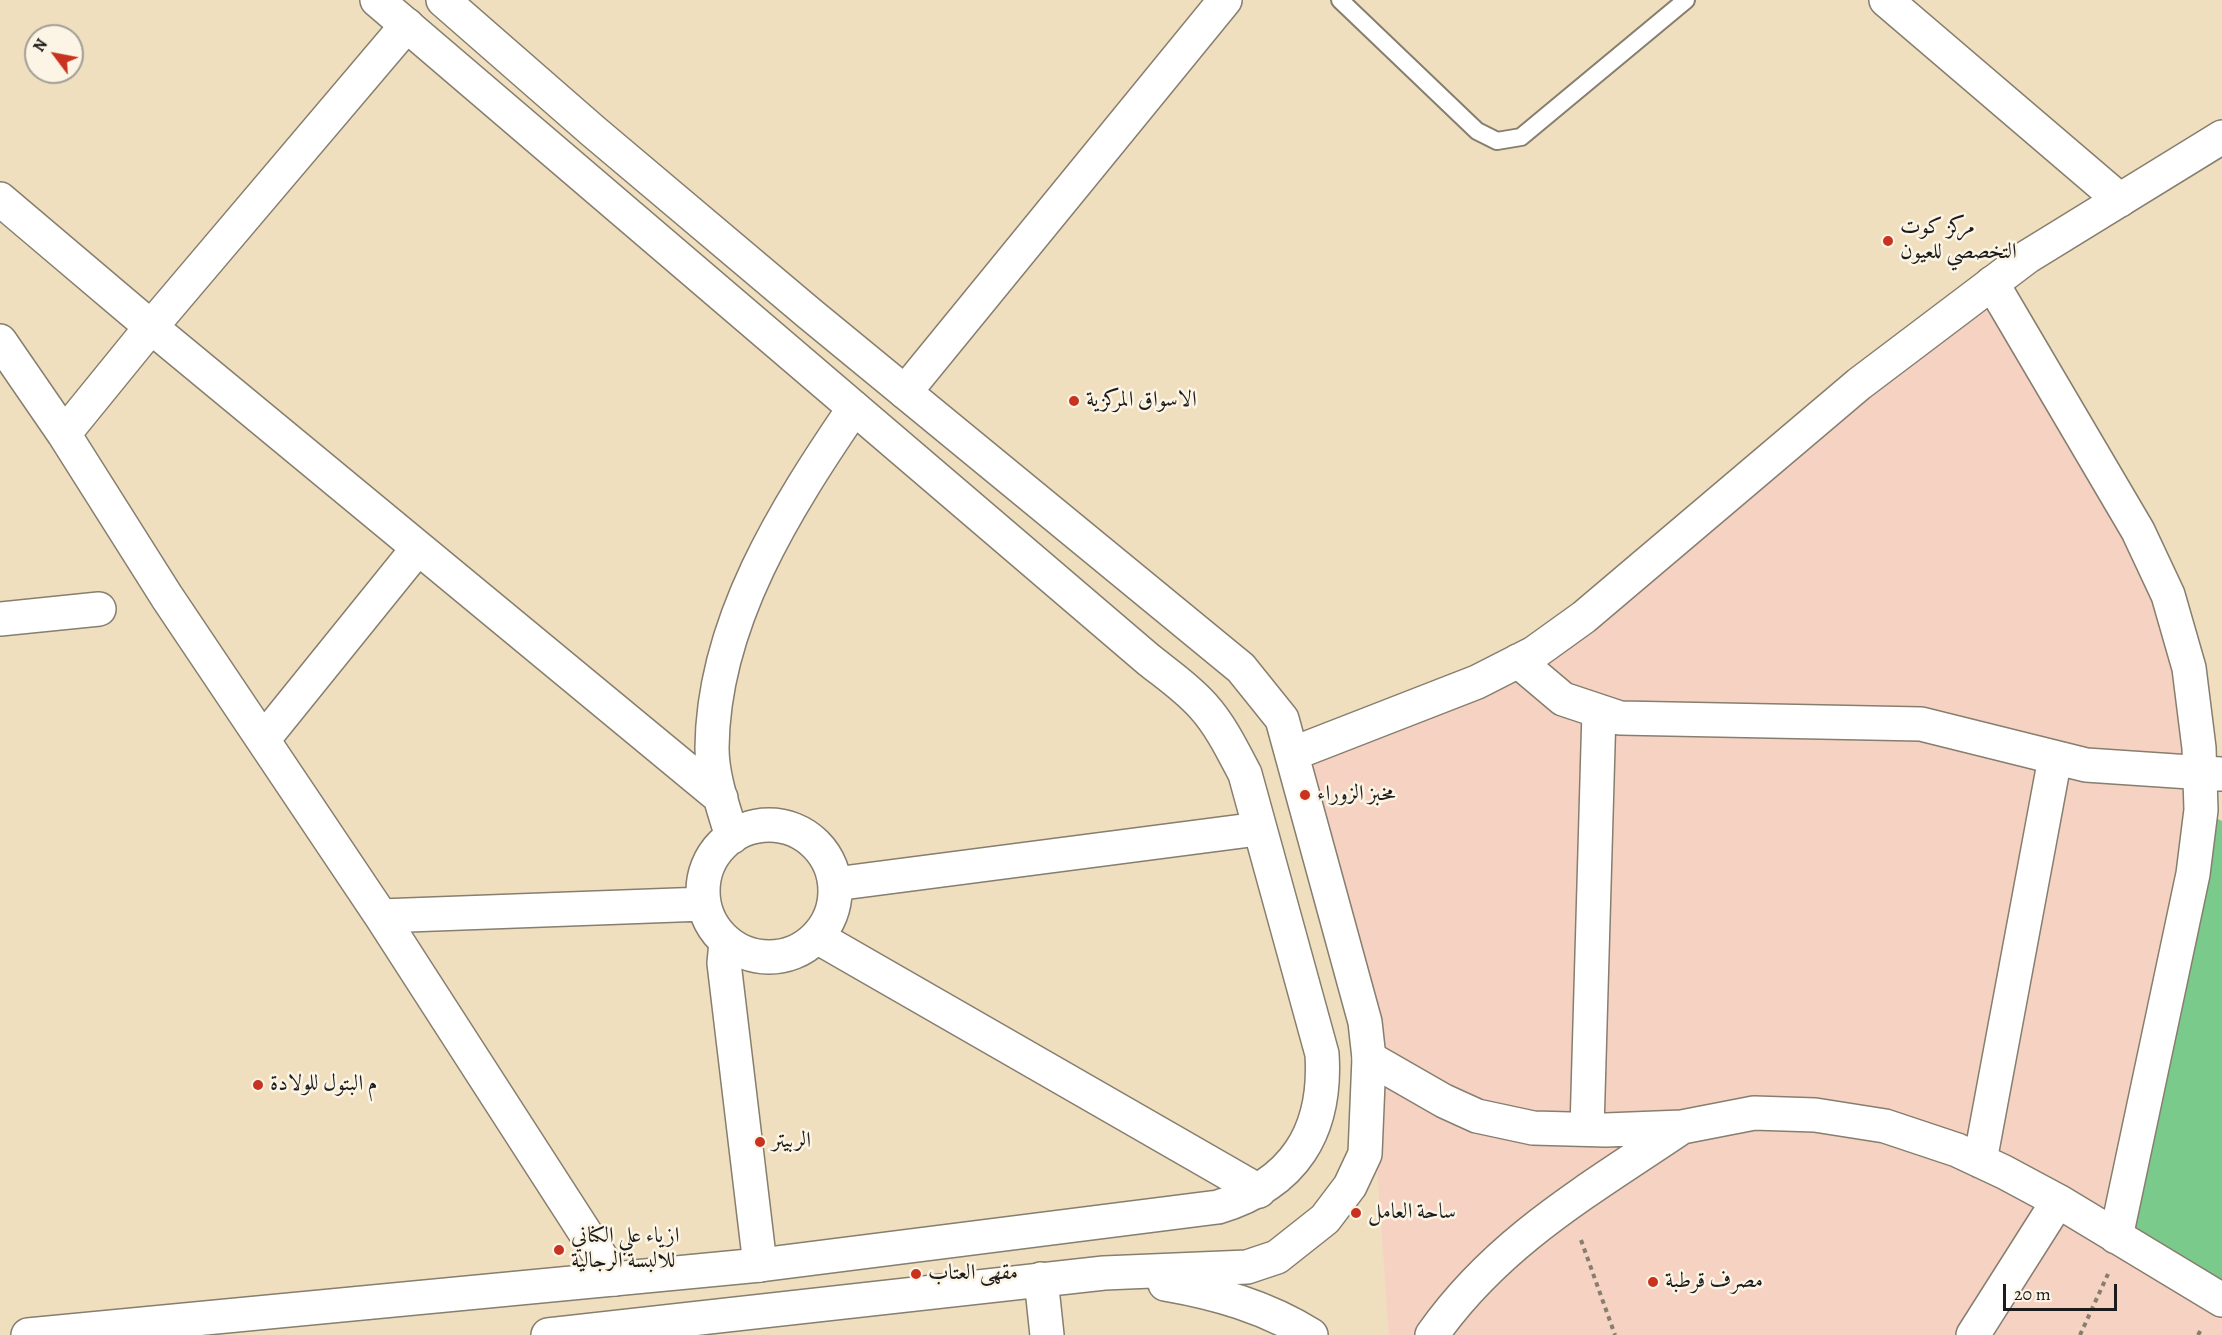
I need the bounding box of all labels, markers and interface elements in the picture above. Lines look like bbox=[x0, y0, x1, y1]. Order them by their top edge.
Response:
north arrow bbox=[24, 24, 84, 84]
text: N bbox=[28, 35, 53, 56]
place label: مركز كوت التخصصي للعيون bbox=[1900, 215, 2017, 266]
marker: مركز كوت التخصصي للعيون bbox=[1881, 234, 1895, 248]
place label: الاسواق المركزية bbox=[1086, 388, 1197, 414]
marker: الاسواق المركزية bbox=[1067, 394, 1081, 408]
place label: مخبز الزوراء bbox=[1317, 782, 1395, 808]
marker: مخبز الزوراء bbox=[1298, 788, 1312, 802]
place label: م البتول للولادة bbox=[270, 1072, 377, 1098]
marker: م البتول للولادة bbox=[251, 1078, 265, 1092]
place label: الربيتر bbox=[772, 1129, 811, 1155]
marker: الربيتر bbox=[753, 1135, 767, 1149]
place label: ساحة العامل bbox=[1368, 1200, 1456, 1226]
marker: ساحة العامل bbox=[1349, 1206, 1363, 1220]
place label: ازياء علي الكناني للالبسة الرجالية bbox=[571, 1224, 680, 1276]
marker: ازياء علي الكناني للالبسة الرجالية bbox=[552, 1243, 566, 1257]
place label: مقهى العتاب bbox=[928, 1261, 1018, 1287]
marker: مقهى العتاب bbox=[909, 1267, 923, 1281]
place label: مصرف قرطبة bbox=[1665, 1269, 1763, 1295]
scale bar bbox=[2006, 1272, 2120, 1310]
marker: مصرف قرطبة bbox=[1646, 1275, 1660, 1289]
text: 20 m bbox=[2014, 1282, 2051, 1306]

